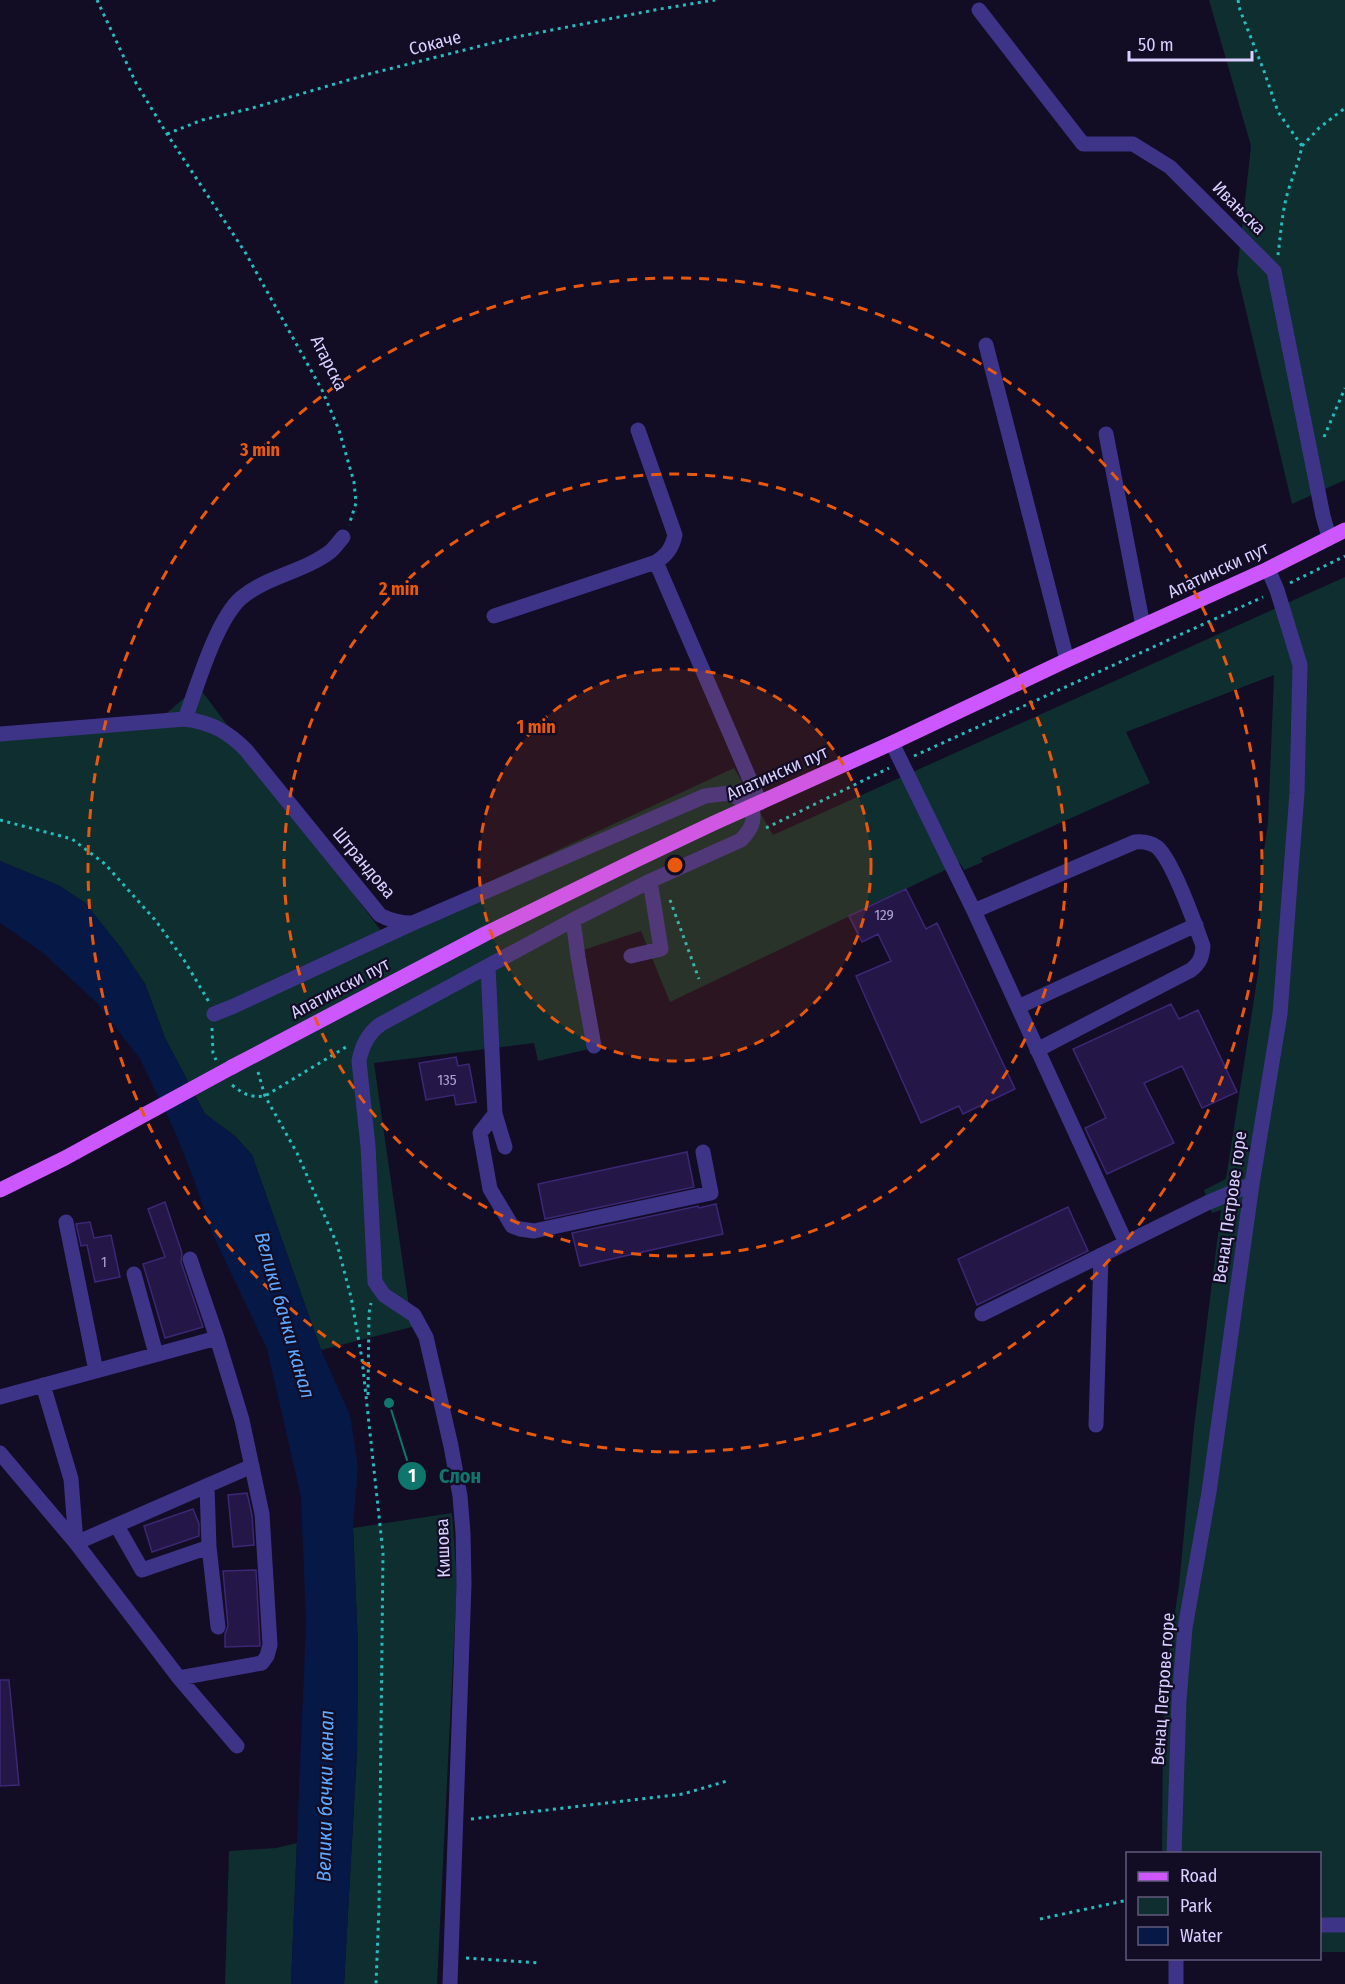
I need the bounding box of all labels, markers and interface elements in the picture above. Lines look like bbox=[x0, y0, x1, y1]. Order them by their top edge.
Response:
scale bar bbox=[1129, 24, 1252, 62]
street label: Сокаче bbox=[407, 26, 463, 60]
text: 50 m bbox=[1138, 34, 1174, 56]
street label: Ивањска bbox=[1208, 177, 1270, 239]
street label: Атарска bbox=[306, 332, 352, 394]
text: 3 min bbox=[239, 439, 280, 461]
street label: Апатински пут bbox=[1164, 537, 1273, 603]
text: 2 min bbox=[378, 578, 419, 600]
text: 1 min bbox=[516, 716, 556, 738]
street label: Апатински пут bbox=[723, 741, 832, 805]
street label: Штрандова bbox=[328, 823, 400, 903]
centre of rings bbox=[665, 855, 685, 875]
house number: 129 bbox=[874, 906, 894, 924]
street label: Апатински пут bbox=[287, 952, 394, 1023]
house number: 135 bbox=[437, 1071, 457, 1089]
street label: Венац Петрове горе bbox=[1208, 1130, 1252, 1284]
water label: Велики бачки канал bbox=[250, 1229, 320, 1401]
house number: 1 bbox=[101, 1253, 107, 1271]
callout: Слон bbox=[397, 1457, 493, 1495]
text: Слон bbox=[439, 1464, 481, 1488]
text: 1 bbox=[408, 1465, 416, 1487]
street label: Кишова bbox=[431, 1518, 455, 1578]
street label: Венац Петрове горе bbox=[1147, 1612, 1179, 1766]
water label: Велики бачки канал bbox=[312, 1710, 338, 1882]
legend bbox=[1126, 1852, 1321, 1960]
text: Road bbox=[1180, 1865, 1217, 1887]
text: Park bbox=[1180, 1895, 1213, 1917]
text: Water bbox=[1180, 1925, 1223, 1947]

